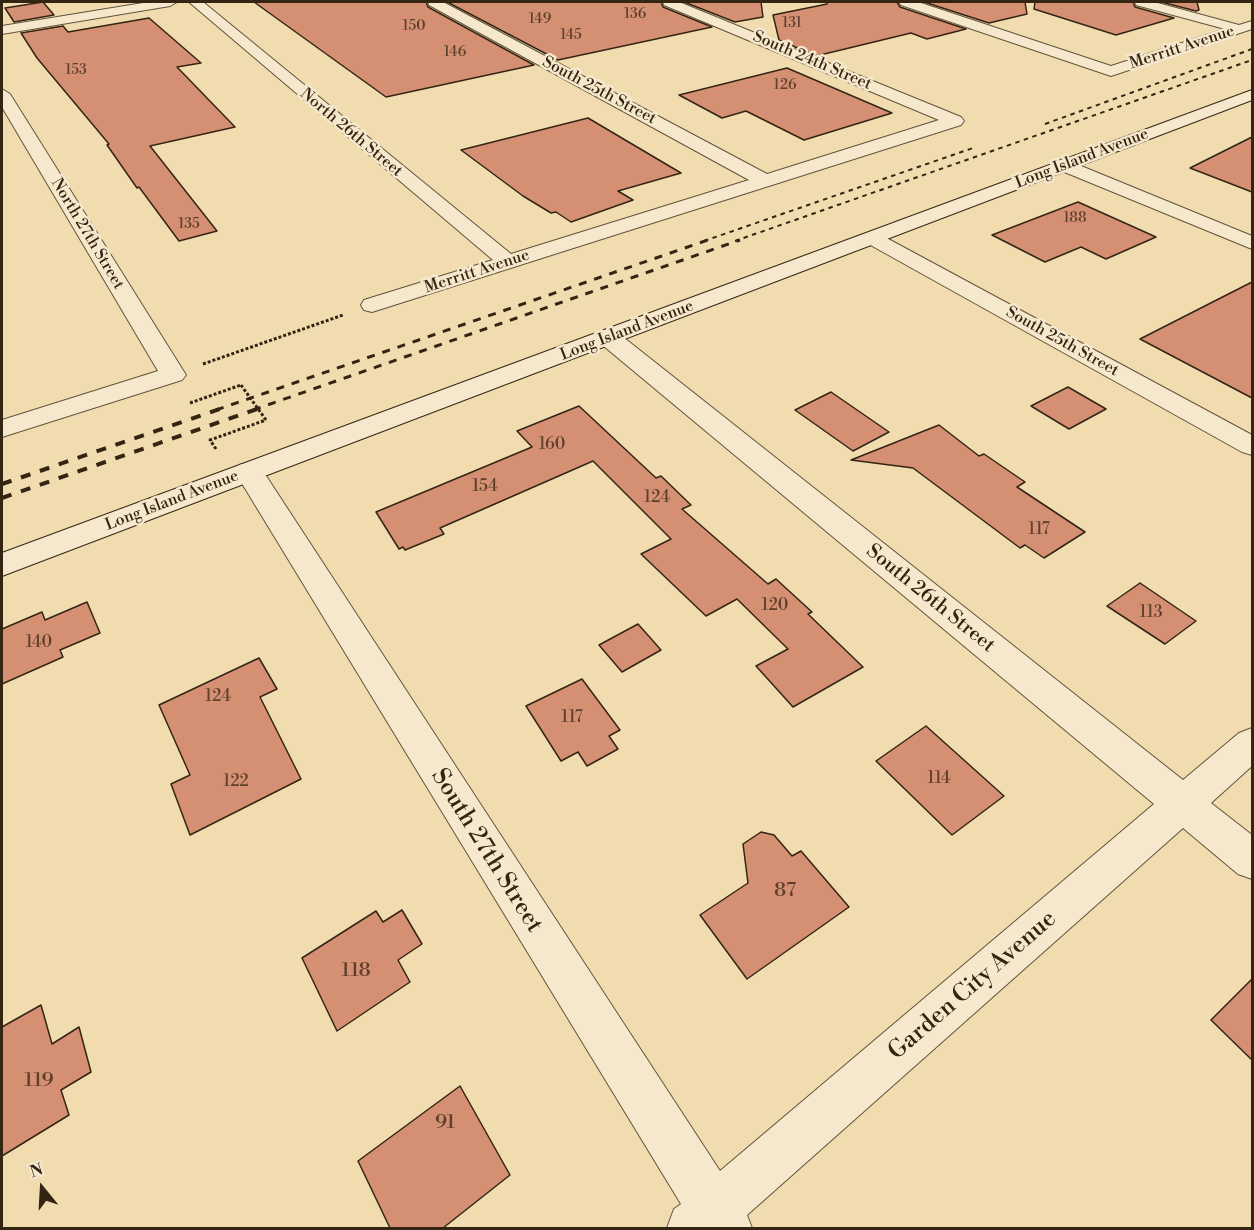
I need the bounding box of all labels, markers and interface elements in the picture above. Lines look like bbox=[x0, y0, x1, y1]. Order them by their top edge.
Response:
house number: 136 bbox=[624, 7, 646, 23]
house number: 149 bbox=[529, 12, 551, 28]
house number: 131 bbox=[782, 16, 802, 32]
house number: 150 bbox=[402, 19, 426, 35]
street label: Merritt Avenue bbox=[1127, 22, 1237, 74]
street label: South 24th Street bbox=[750, 27, 874, 95]
house number: 145 bbox=[560, 28, 582, 44]
house number: 146 bbox=[444, 45, 466, 61]
street label: South 25th Street bbox=[539, 53, 659, 129]
house number: 153 bbox=[65, 63, 87, 79]
house number: 126 bbox=[774, 78, 796, 94]
street label: North 26th Street bbox=[296, 85, 406, 181]
street label: Long Island Avenue bbox=[1013, 125, 1151, 193]
street label: North 27th Street bbox=[46, 175, 128, 293]
house number: 188 bbox=[1064, 211, 1086, 227]
house number: 135 bbox=[178, 217, 200, 233]
street label: Merritt Avenue bbox=[422, 246, 532, 298]
street label: Long Island Avenue bbox=[558, 297, 696, 365]
street label: South 25th Street bbox=[1002, 303, 1122, 381]
house number: 160 bbox=[539, 435, 565, 455]
street label: Long Island Avenue bbox=[103, 467, 241, 535]
house number: 154 bbox=[472, 477, 498, 497]
house number: 124 bbox=[644, 488, 670, 508]
house number: 117 bbox=[1028, 520, 1050, 540]
street label: South 26th Street bbox=[861, 540, 999, 658]
house number: 120 bbox=[762, 596, 788, 616]
house number: 113 bbox=[1139, 603, 1163, 623]
house number: 140 bbox=[26, 633, 52, 653]
house number: 124 bbox=[205, 687, 231, 707]
house number: 117 bbox=[561, 708, 583, 728]
street label: South 27th Street bbox=[424, 764, 548, 938]
house number: 114 bbox=[927, 769, 951, 789]
house number: 122 bbox=[223, 772, 249, 792]
house number: 87 bbox=[774, 879, 796, 903]
street label: Garden City Avenue bbox=[883, 905, 1063, 1067]
house number: 118 bbox=[341, 959, 371, 983]
house number: 119 bbox=[24, 1069, 54, 1093]
house number: 91 bbox=[435, 1111, 455, 1135]
north arrow bbox=[12, 1158, 72, 1218]
text: N bbox=[27, 1159, 46, 1182]

